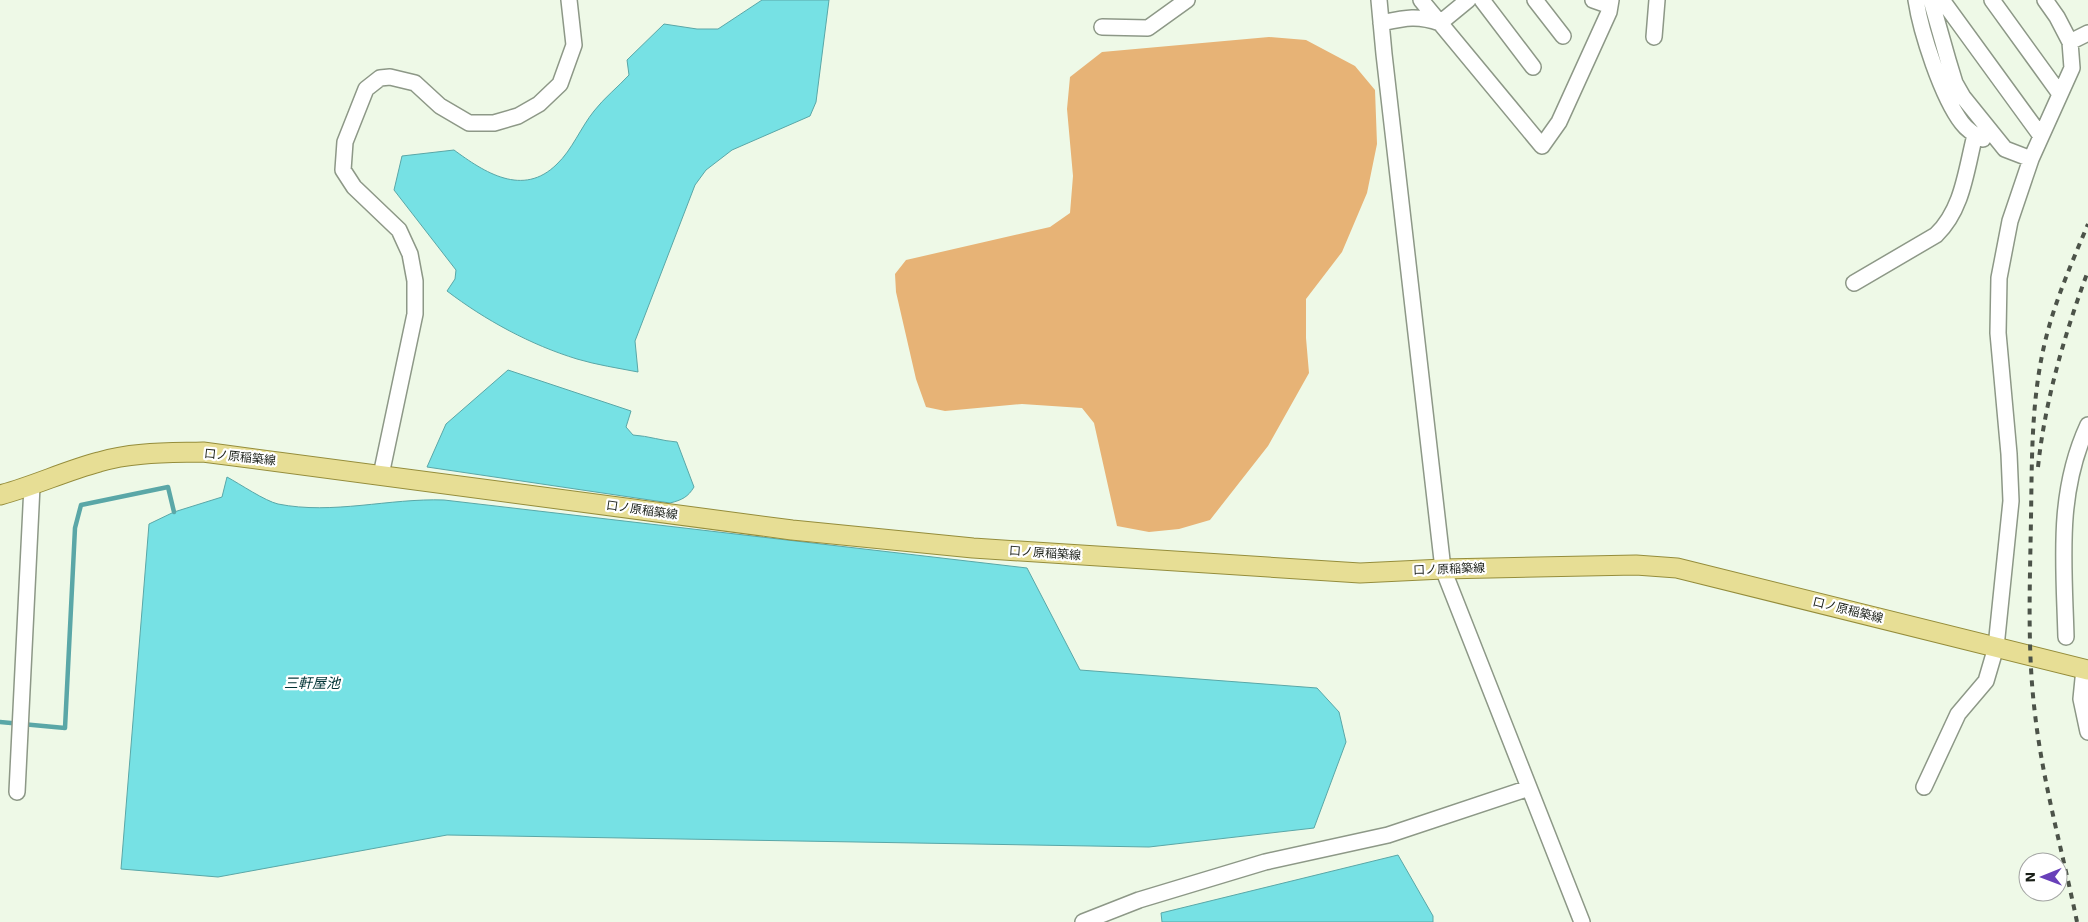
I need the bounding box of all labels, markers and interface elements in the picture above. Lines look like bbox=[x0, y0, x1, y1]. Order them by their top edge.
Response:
street label: 口ノ原稲築線 bbox=[203, 446, 277, 468]
street label: 口ノ原稲築線 bbox=[605, 498, 679, 522]
street label: 口ノ原稲築線 bbox=[1009, 544, 1081, 562]
street label: 口ノ原稲築線 bbox=[1413, 561, 1485, 577]
street label: 口ノ原稲築線 bbox=[1811, 594, 1885, 626]
water label: 三軒屋池 bbox=[284, 675, 342, 691]
north arrow bbox=[2018, 852, 2068, 902]
text: N bbox=[2022, 872, 2038, 883]

